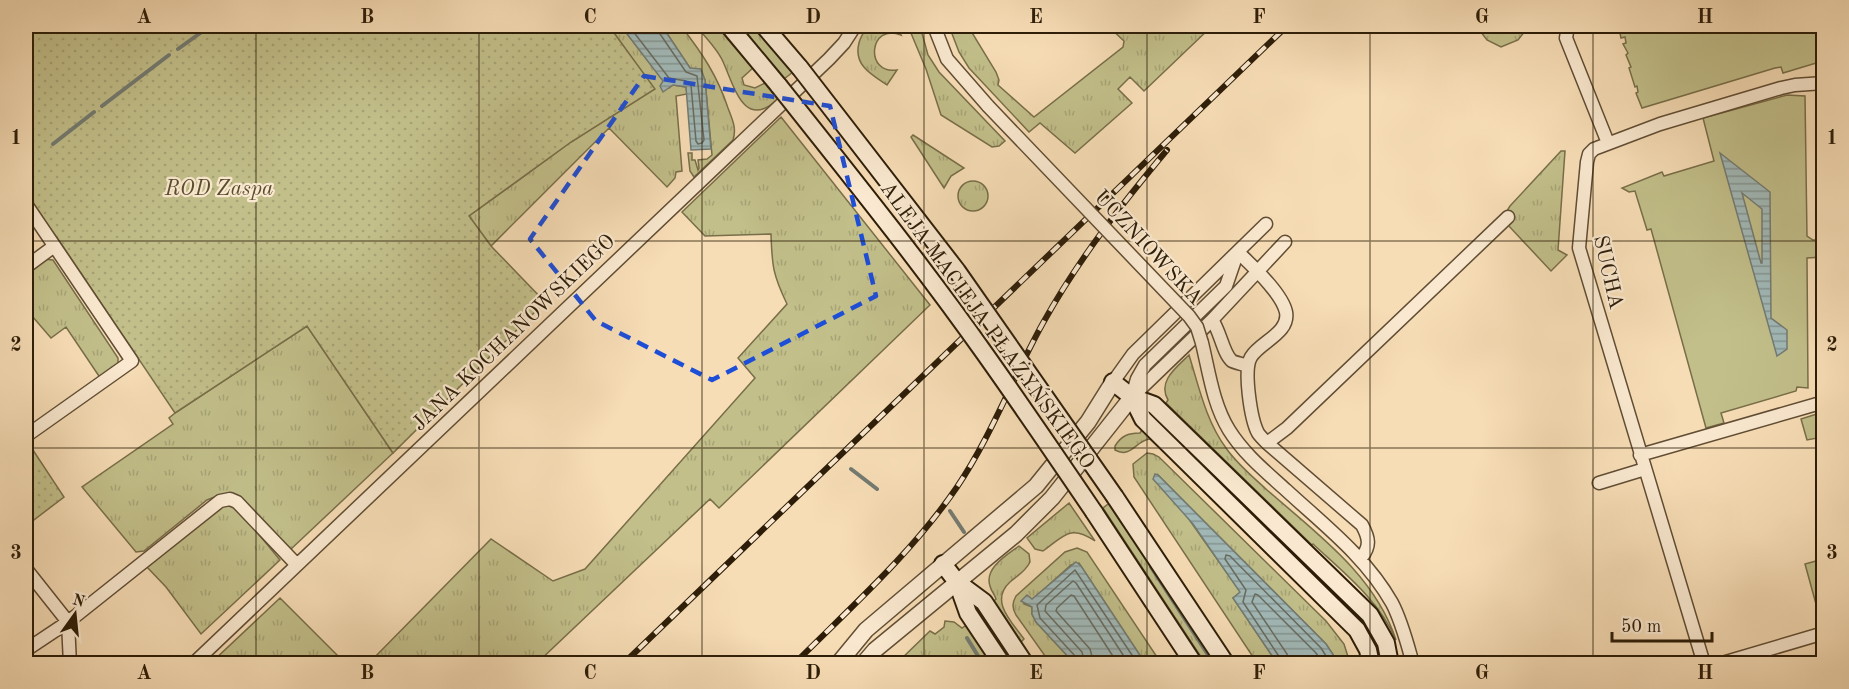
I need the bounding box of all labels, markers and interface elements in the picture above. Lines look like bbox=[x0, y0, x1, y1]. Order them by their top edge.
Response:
text: A bbox=[136, 8, 152, 28]
text: B bbox=[360, 8, 374, 28]
text: C bbox=[583, 8, 597, 28]
text: D bbox=[805, 8, 821, 28]
text: E bbox=[1029, 8, 1043, 28]
text: F bbox=[1252, 8, 1266, 28]
text: G bbox=[1475, 8, 1489, 28]
text: H bbox=[1697, 8, 1713, 28]
text: 1 bbox=[10, 129, 22, 149]
text: 1 bbox=[1826, 129, 1838, 149]
street label: ALEJA MACIEJA PŁAŻYŃSKIEGO bbox=[876, 175, 1102, 473]
park label: ROD Zaspa bbox=[164, 179, 273, 200]
street label: UCZNIOWSKA bbox=[1090, 187, 1206, 309]
street label: JANA KOCHANOWSKIEGO bbox=[409, 231, 620, 435]
street label: SUCHA bbox=[1589, 233, 1626, 311]
text: 2 bbox=[10, 336, 22, 356]
text: 2 bbox=[1826, 336, 1838, 356]
text: 3 bbox=[10, 544, 22, 564]
text: 3 bbox=[1826, 544, 1838, 564]
north arrow bbox=[45, 584, 105, 644]
text: N bbox=[70, 592, 87, 611]
scale bar bbox=[1612, 605, 1712, 643]
text: 50 m bbox=[1621, 618, 1661, 636]
text: A bbox=[136, 664, 152, 684]
text: B bbox=[360, 664, 374, 684]
text: C bbox=[583, 664, 597, 684]
text: D bbox=[805, 664, 821, 684]
text: E bbox=[1029, 664, 1043, 684]
text: F bbox=[1252, 664, 1266, 684]
text: G bbox=[1475, 664, 1489, 684]
text: H bbox=[1697, 664, 1713, 684]

